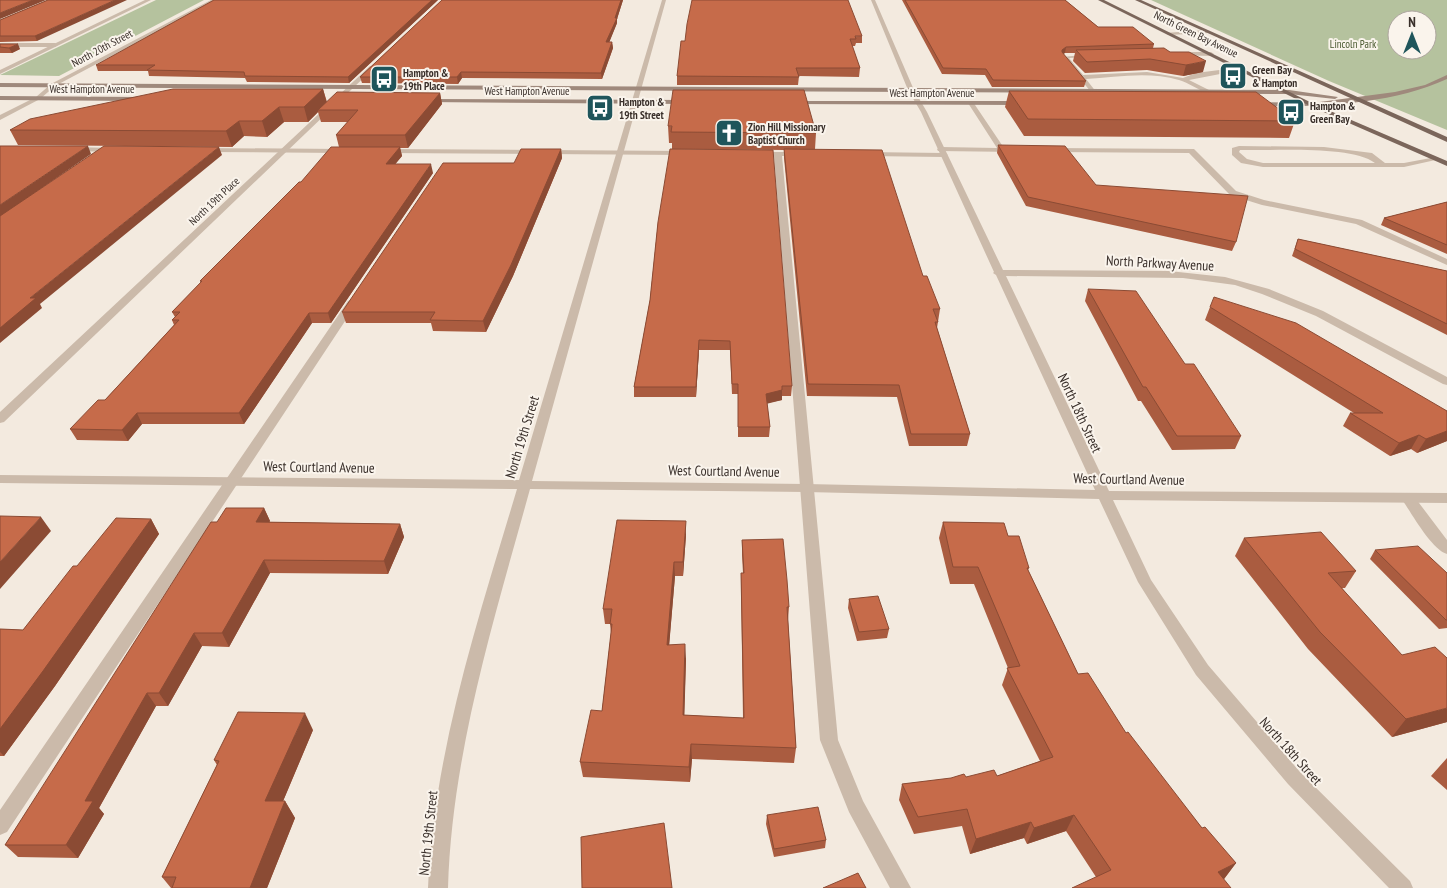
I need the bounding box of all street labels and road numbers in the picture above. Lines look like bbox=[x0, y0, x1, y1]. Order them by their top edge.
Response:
street label: North Green Bay Avenue bbox=[1152, 8, 1241, 61]
street label: North 20th Street bbox=[69, 26, 135, 70]
street label: West Hampton Avenue bbox=[49, 82, 135, 96]
street label: West Hampton Avenue bbox=[484, 84, 570, 98]
street label: West Hampton Avenue bbox=[889, 86, 975, 100]
street label: North 19th Place bbox=[186, 174, 243, 228]
street label: North Parkway Avenue bbox=[1105, 251, 1215, 275]
street label: North 18th Street bbox=[1054, 371, 1106, 456]
street label: North 19th Street bbox=[501, 393, 543, 480]
street label: West Courtland Avenue bbox=[263, 457, 375, 477]
street label: West Courtland Avenue bbox=[668, 461, 780, 481]
street label: West Courtland Avenue bbox=[1073, 469, 1185, 489]
street label: North 18th Street bbox=[1256, 713, 1326, 789]
street label: North 19th Street bbox=[415, 790, 441, 876]

